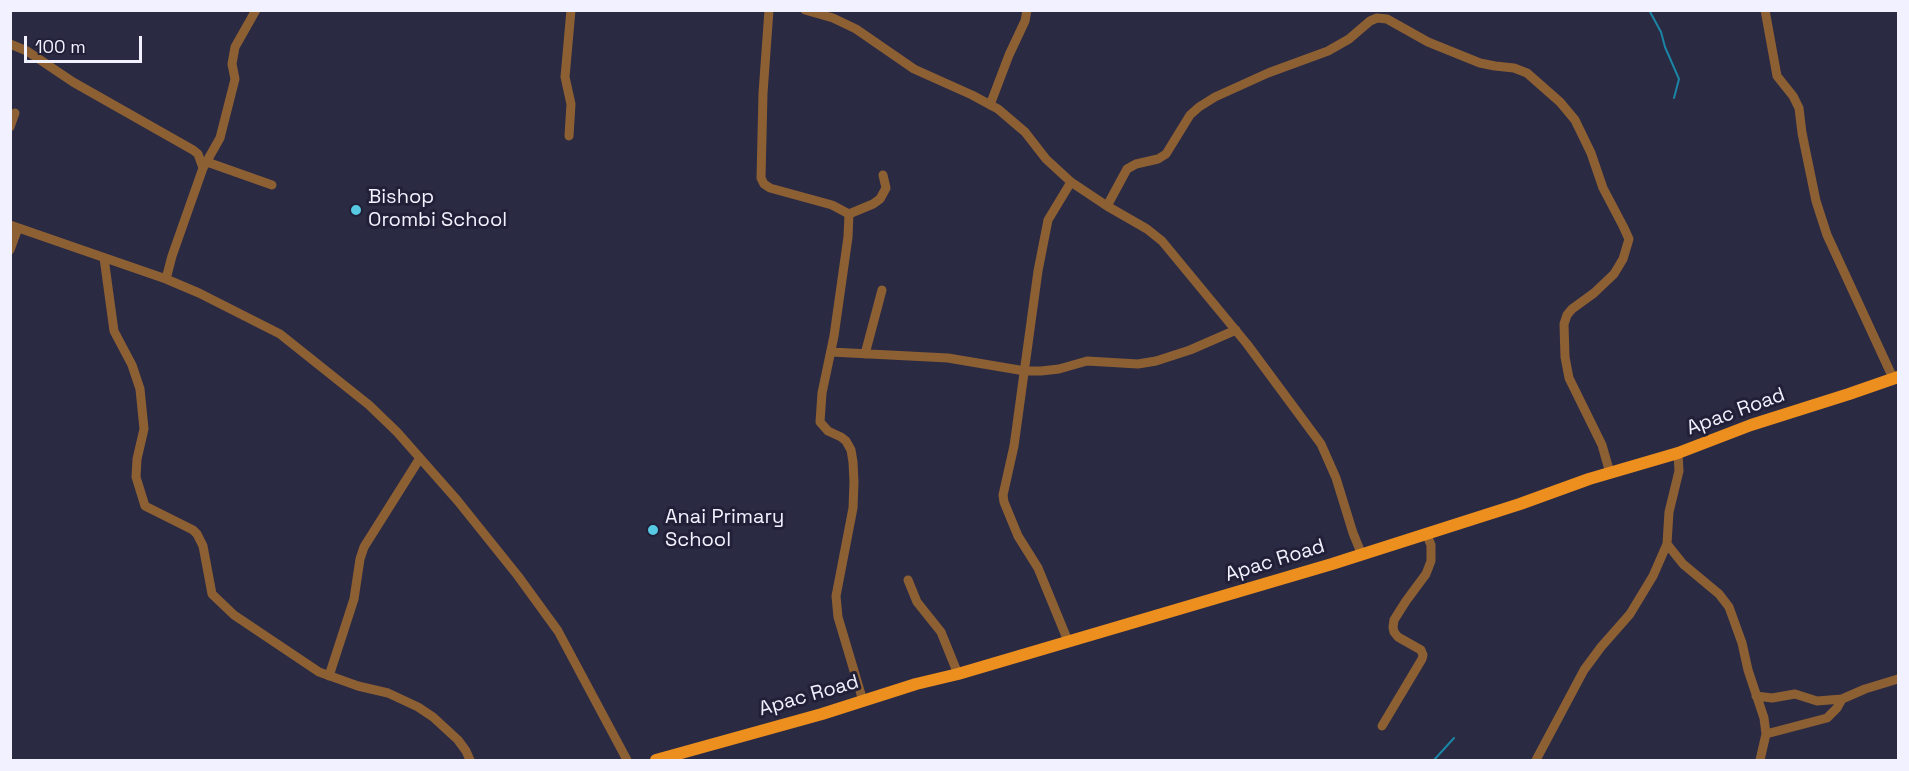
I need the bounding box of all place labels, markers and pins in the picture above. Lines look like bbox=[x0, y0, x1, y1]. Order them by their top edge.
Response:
place label: Bishop Orombi School bbox=[368, 186, 507, 233]
marker: Bishop Orombi School bbox=[349, 203, 363, 217]
place label: Anai Primary School bbox=[665, 506, 784, 553]
marker: Anai Primary School bbox=[646, 523, 660, 537]

